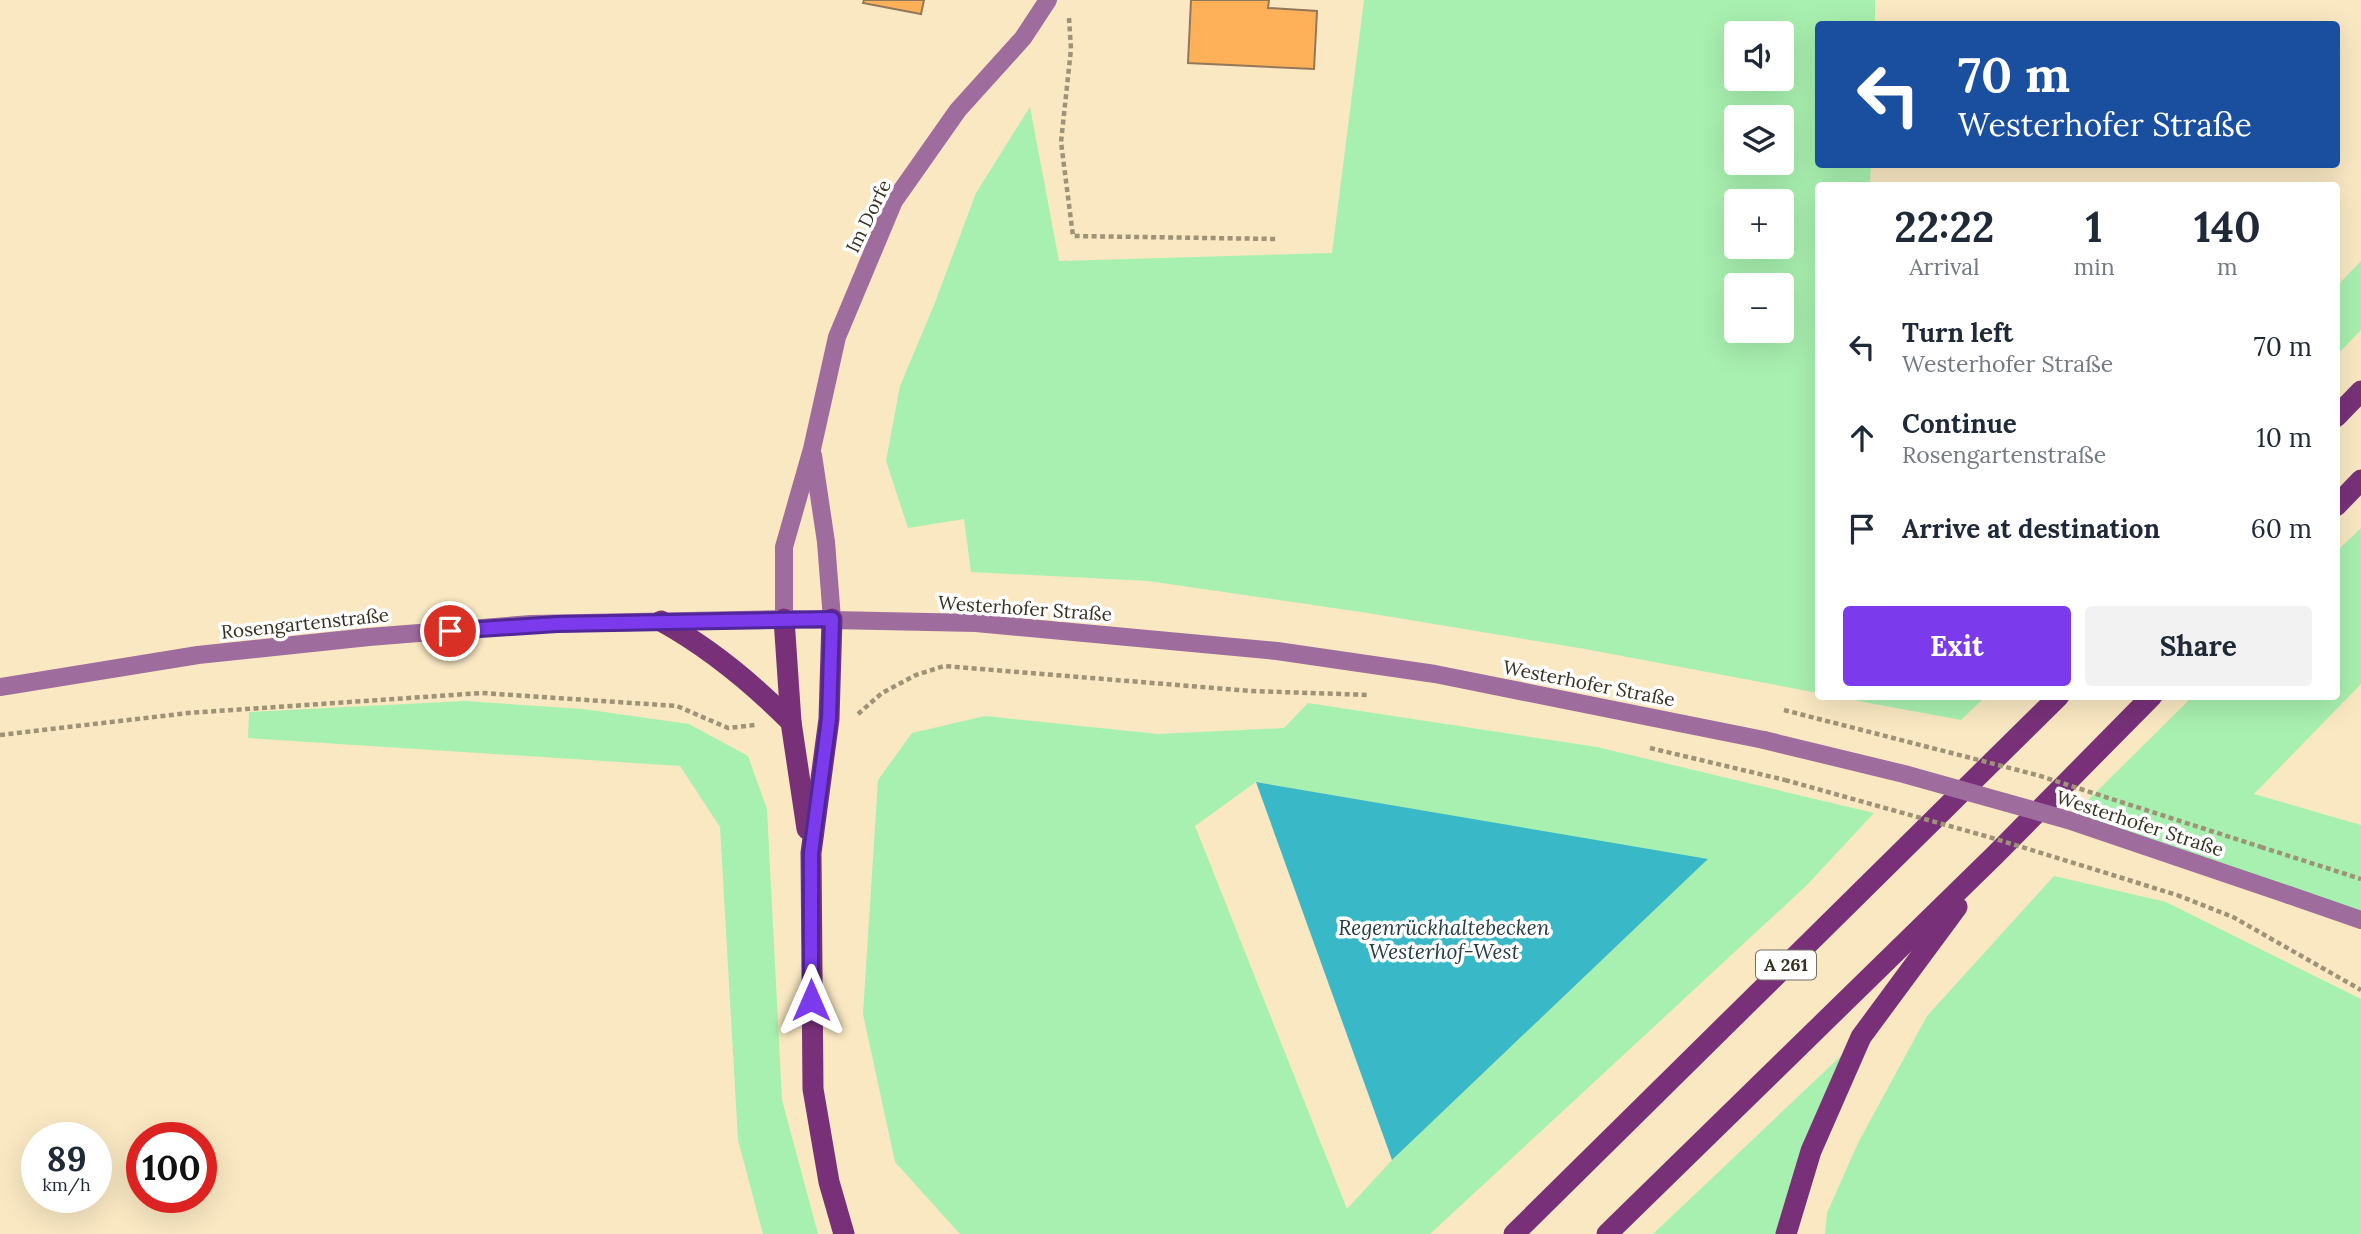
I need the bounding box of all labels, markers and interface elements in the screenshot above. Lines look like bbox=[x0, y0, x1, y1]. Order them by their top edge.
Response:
map controls bbox=[1724, 21, 1794, 343]
button: sound bbox=[1724, 21, 1794, 91]
text: 70 m bbox=[1958, 43, 2070, 105]
icon: left bbox=[1843, 49, 1934, 140]
text: Westerhofer Straße bbox=[1958, 104, 2252, 145]
button: layers bbox=[1724, 105, 1794, 175]
street label: Im Dorfe bbox=[840, 176, 896, 256]
button: + bbox=[1724, 189, 1794, 259]
text: 22:22 bbox=[1894, 200, 1994, 254]
text: 1 bbox=[2086, 200, 2103, 254]
text: 140 bbox=[2194, 200, 2261, 254]
text: Arrival bbox=[1909, 252, 1979, 281]
text: min bbox=[2074, 252, 2115, 281]
text: m bbox=[2217, 252, 2238, 281]
button: − bbox=[1724, 273, 1794, 343]
text: Turn left bbox=[1902, 316, 2013, 349]
icon: left bbox=[1843, 328, 1881, 366]
text: 70 m bbox=[2254, 330, 2312, 363]
text: Westerhofer Straße bbox=[1902, 349, 2113, 378]
text: Continue bbox=[1902, 407, 2017, 440]
icon: ahead bbox=[1843, 419, 1881, 457]
text: 10 m bbox=[2256, 421, 2312, 454]
text: Rosengartenstraße bbox=[1902, 440, 2106, 469]
icon: arrive bbox=[1843, 510, 1881, 548]
text: Arrive at destination bbox=[1902, 512, 2160, 545]
text: 60 m bbox=[2251, 512, 2312, 545]
street label: Westerhofer Straße bbox=[937, 590, 1113, 626]
pin bbox=[420, 601, 480, 661]
street label: Rosengartenstraße bbox=[220, 602, 390, 644]
button: Exit bbox=[1843, 606, 2071, 686]
button: Share bbox=[2085, 606, 2312, 686]
icon: arrive bbox=[431, 612, 469, 650]
street label: Westerhofer Straße bbox=[1501, 655, 1677, 711]
street label: Westerhofer Straße bbox=[2053, 785, 2227, 861]
water label: Regenrückhaltebecken Westerhof-West bbox=[1338, 914, 1550, 965]
road number: A 261 bbox=[1756, 950, 1816, 980]
position arrow bbox=[774, 963, 848, 1037]
speed limit sign: 100 bbox=[126, 1122, 217, 1213]
text: 89 bbox=[46, 1136, 87, 1181]
text: km/h bbox=[42, 1173, 91, 1196]

